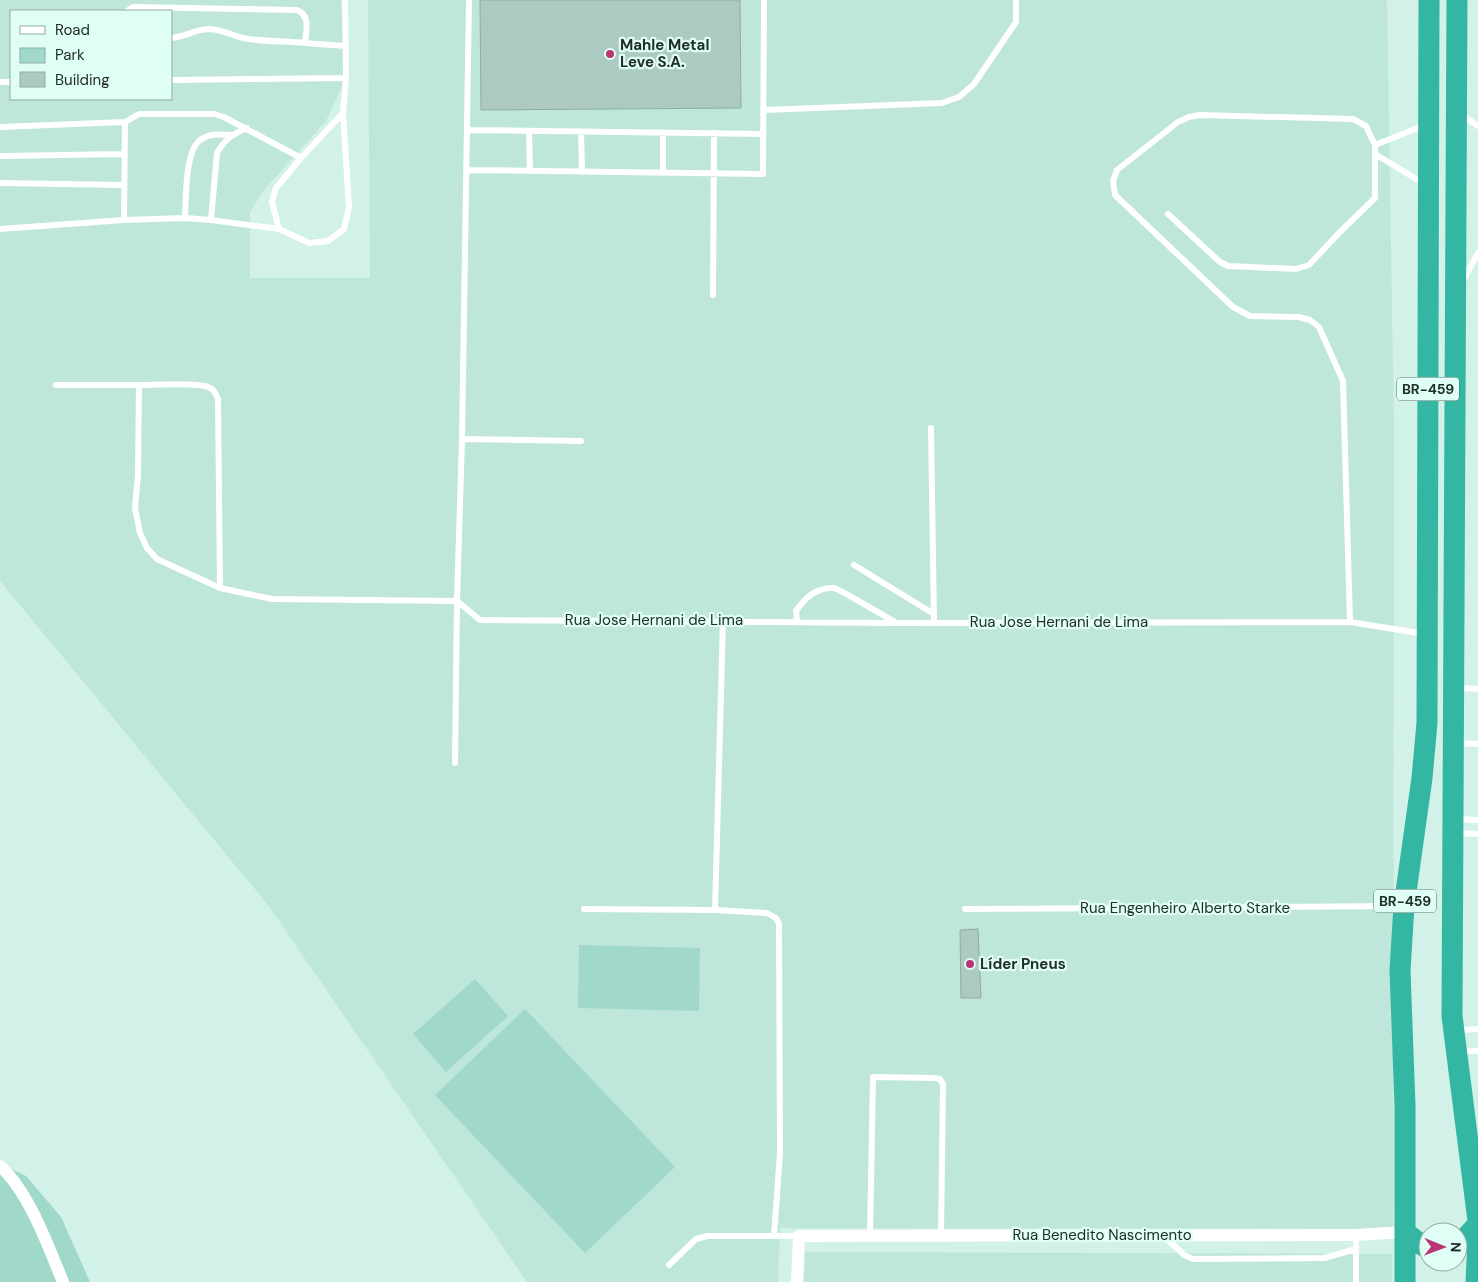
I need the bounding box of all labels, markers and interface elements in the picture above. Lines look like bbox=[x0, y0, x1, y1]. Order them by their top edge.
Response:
legend bbox=[10, 10, 172, 100]
text: Road bbox=[55, 20, 90, 40]
place label: Mahle Metal Leve S.A. bbox=[620, 35, 709, 72]
text: Park bbox=[55, 45, 85, 65]
marker: Mahle Metal Leve S.A. bbox=[604, 48, 616, 60]
text: Building bbox=[55, 70, 110, 90]
road number: BR-459 bbox=[1397, 378, 1459, 400]
street label: Rua Jose Hernani de Lima bbox=[565, 610, 743, 630]
street label: Rua Jose Hernani de Lima bbox=[970, 612, 1148, 632]
road number: BR-459 bbox=[1374, 889, 1436, 912]
street label: Rua Engenheiro Alberto Starke bbox=[1080, 898, 1290, 918]
place label: Líder Pneus bbox=[980, 954, 1066, 974]
marker: Líder Pneus bbox=[964, 958, 976, 970]
north arrow bbox=[1418, 1222, 1468, 1272]
street label: Rua Benedito Nascimento bbox=[1012, 1225, 1192, 1245]
text: N bbox=[1447, 1242, 1465, 1252]

